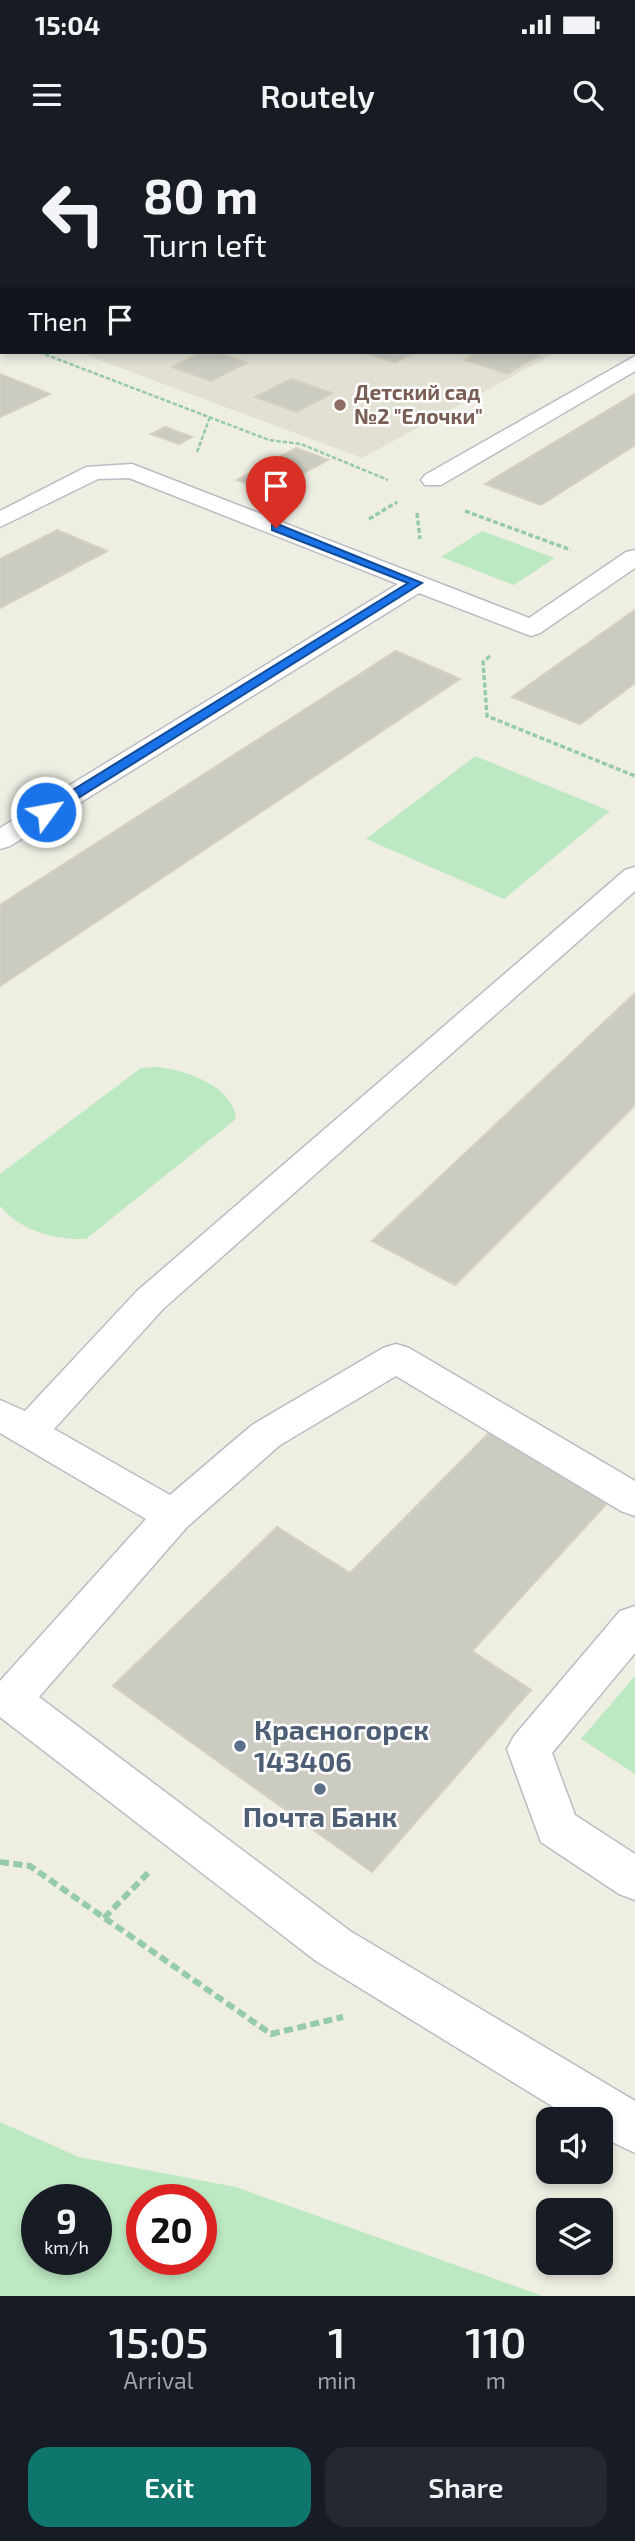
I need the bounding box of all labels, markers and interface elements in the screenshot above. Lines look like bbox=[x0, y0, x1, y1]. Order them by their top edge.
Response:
text: 15:04 bbox=[35, 9, 100, 40]
icon: menu bbox=[28, 76, 66, 114]
text: Routely bbox=[260, 76, 375, 114]
icon: search bbox=[569, 76, 607, 114]
text: 80 m bbox=[143, 165, 258, 224]
icon: left bbox=[28, 168, 119, 259]
text: Turn left bbox=[143, 225, 267, 263]
icon: arrive bbox=[101, 301, 139, 339]
text: Then bbox=[28, 305, 87, 336]
place label: Детский сад №2 "Елочки" bbox=[354, 379, 483, 428]
marker: Детский сад №2 "Елочки" bbox=[332, 397, 348, 413]
pin bbox=[246, 456, 306, 528]
icon: arrive bbox=[257, 467, 295, 505]
position arrow bbox=[9, 775, 83, 849]
place label: Красногорск 143406 bbox=[254, 1712, 429, 1778]
marker: Красногорск 143406 bbox=[232, 1738, 248, 1754]
marker: Почта Банк bbox=[312, 1781, 328, 1797]
place label: Почта Банк bbox=[243, 1799, 398, 1833]
map controls bbox=[536, 2107, 613, 2275]
button: sound bbox=[536, 2107, 613, 2184]
speed limit sign: 20 bbox=[126, 2184, 217, 2275]
button: layers bbox=[536, 2198, 613, 2275]
text: 9 bbox=[56, 2199, 77, 2241]
text: km/h bbox=[44, 2236, 89, 2258]
text: 15:05 bbox=[109, 2316, 208, 2366]
text: 1 bbox=[328, 2316, 346, 2366]
text: 110 bbox=[465, 2316, 526, 2366]
text: Arrival bbox=[124, 2366, 194, 2394]
text: min bbox=[317, 2366, 356, 2394]
text: m bbox=[486, 2366, 506, 2394]
button: Exit bbox=[28, 2447, 311, 2527]
button: Share bbox=[325, 2447, 607, 2527]

